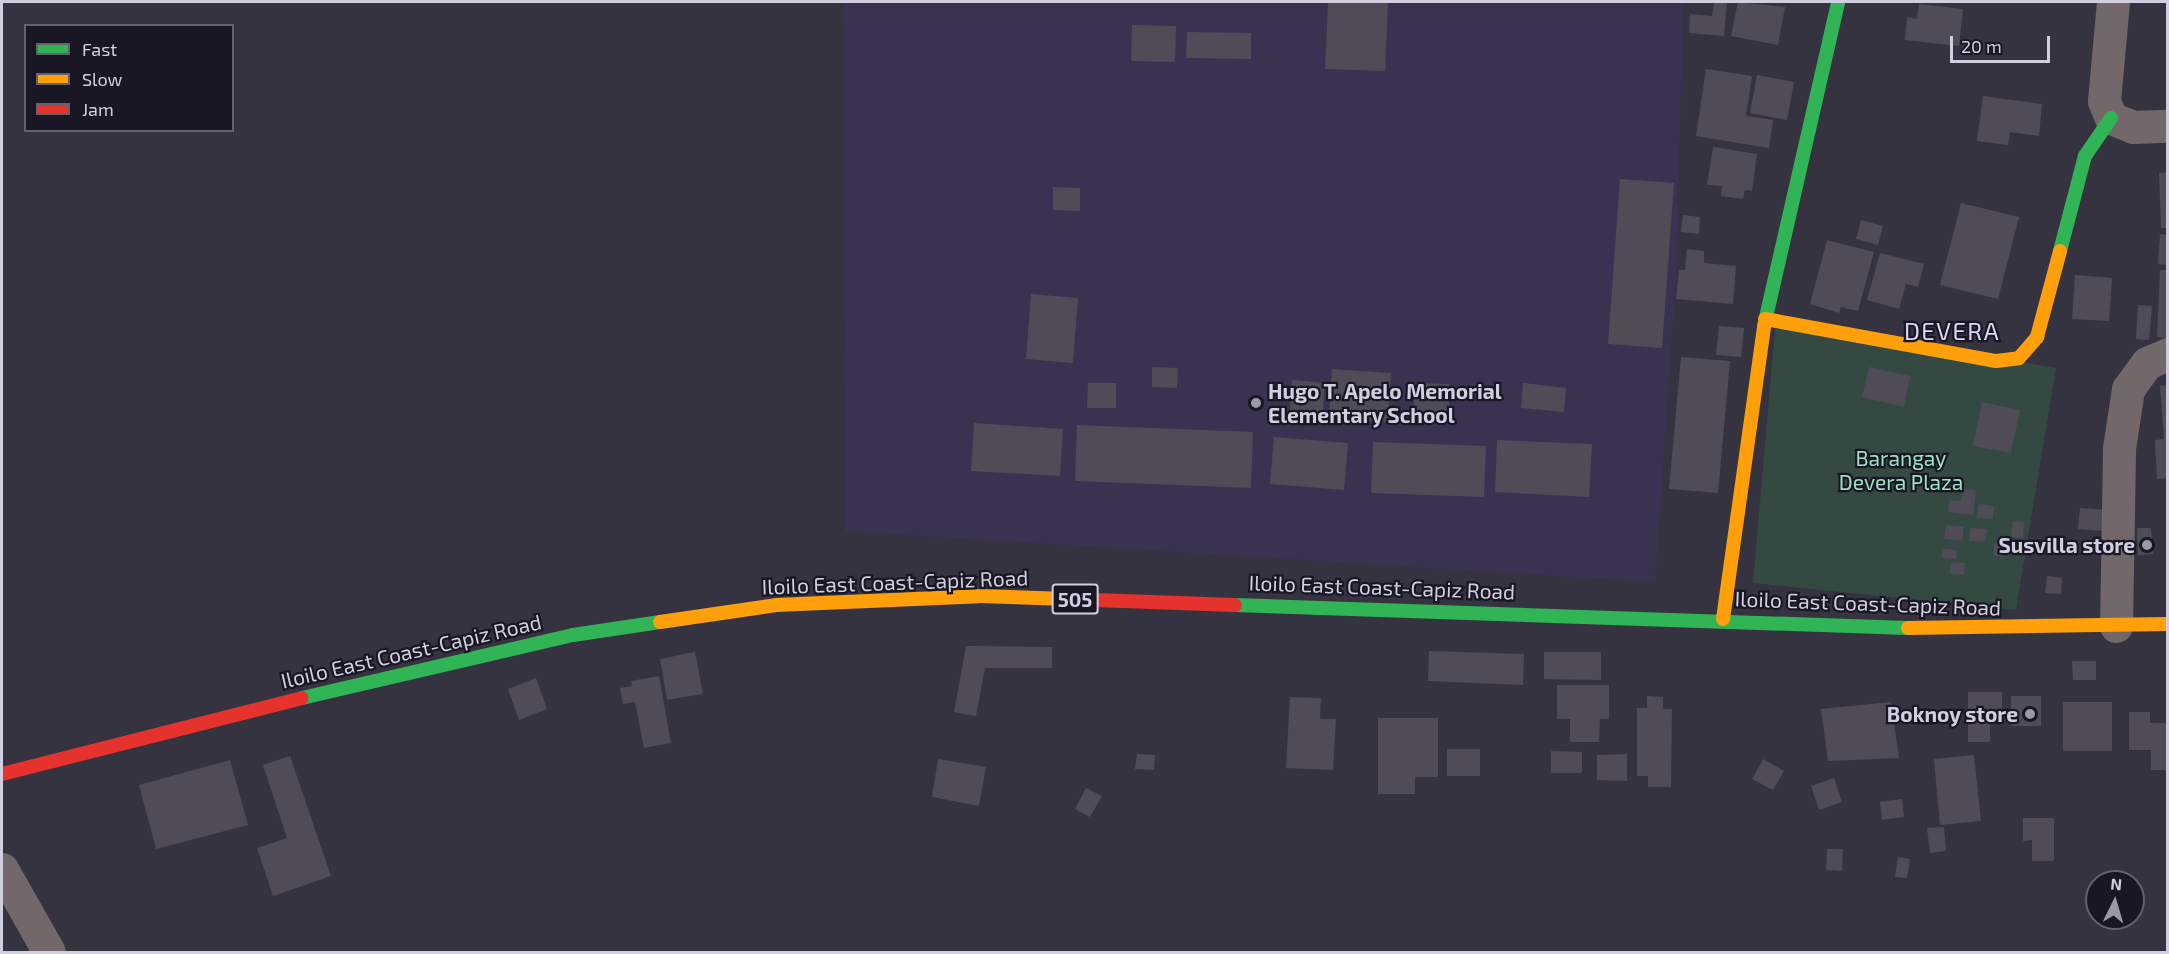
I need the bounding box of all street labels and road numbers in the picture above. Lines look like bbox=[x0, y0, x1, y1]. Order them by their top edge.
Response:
street label: Iloilo East Coast-Capiz Road bbox=[761, 565, 1029, 599]
street label: Iloilo East Coast-Capiz Road bbox=[1248, 570, 1516, 604]
road number: 505 bbox=[1051, 582, 1099, 616]
street label: Iloilo East Coast-Capiz Road bbox=[1734, 586, 2002, 620]
street label: Iloilo East Coast-Capiz Road bbox=[278, 609, 544, 693]

